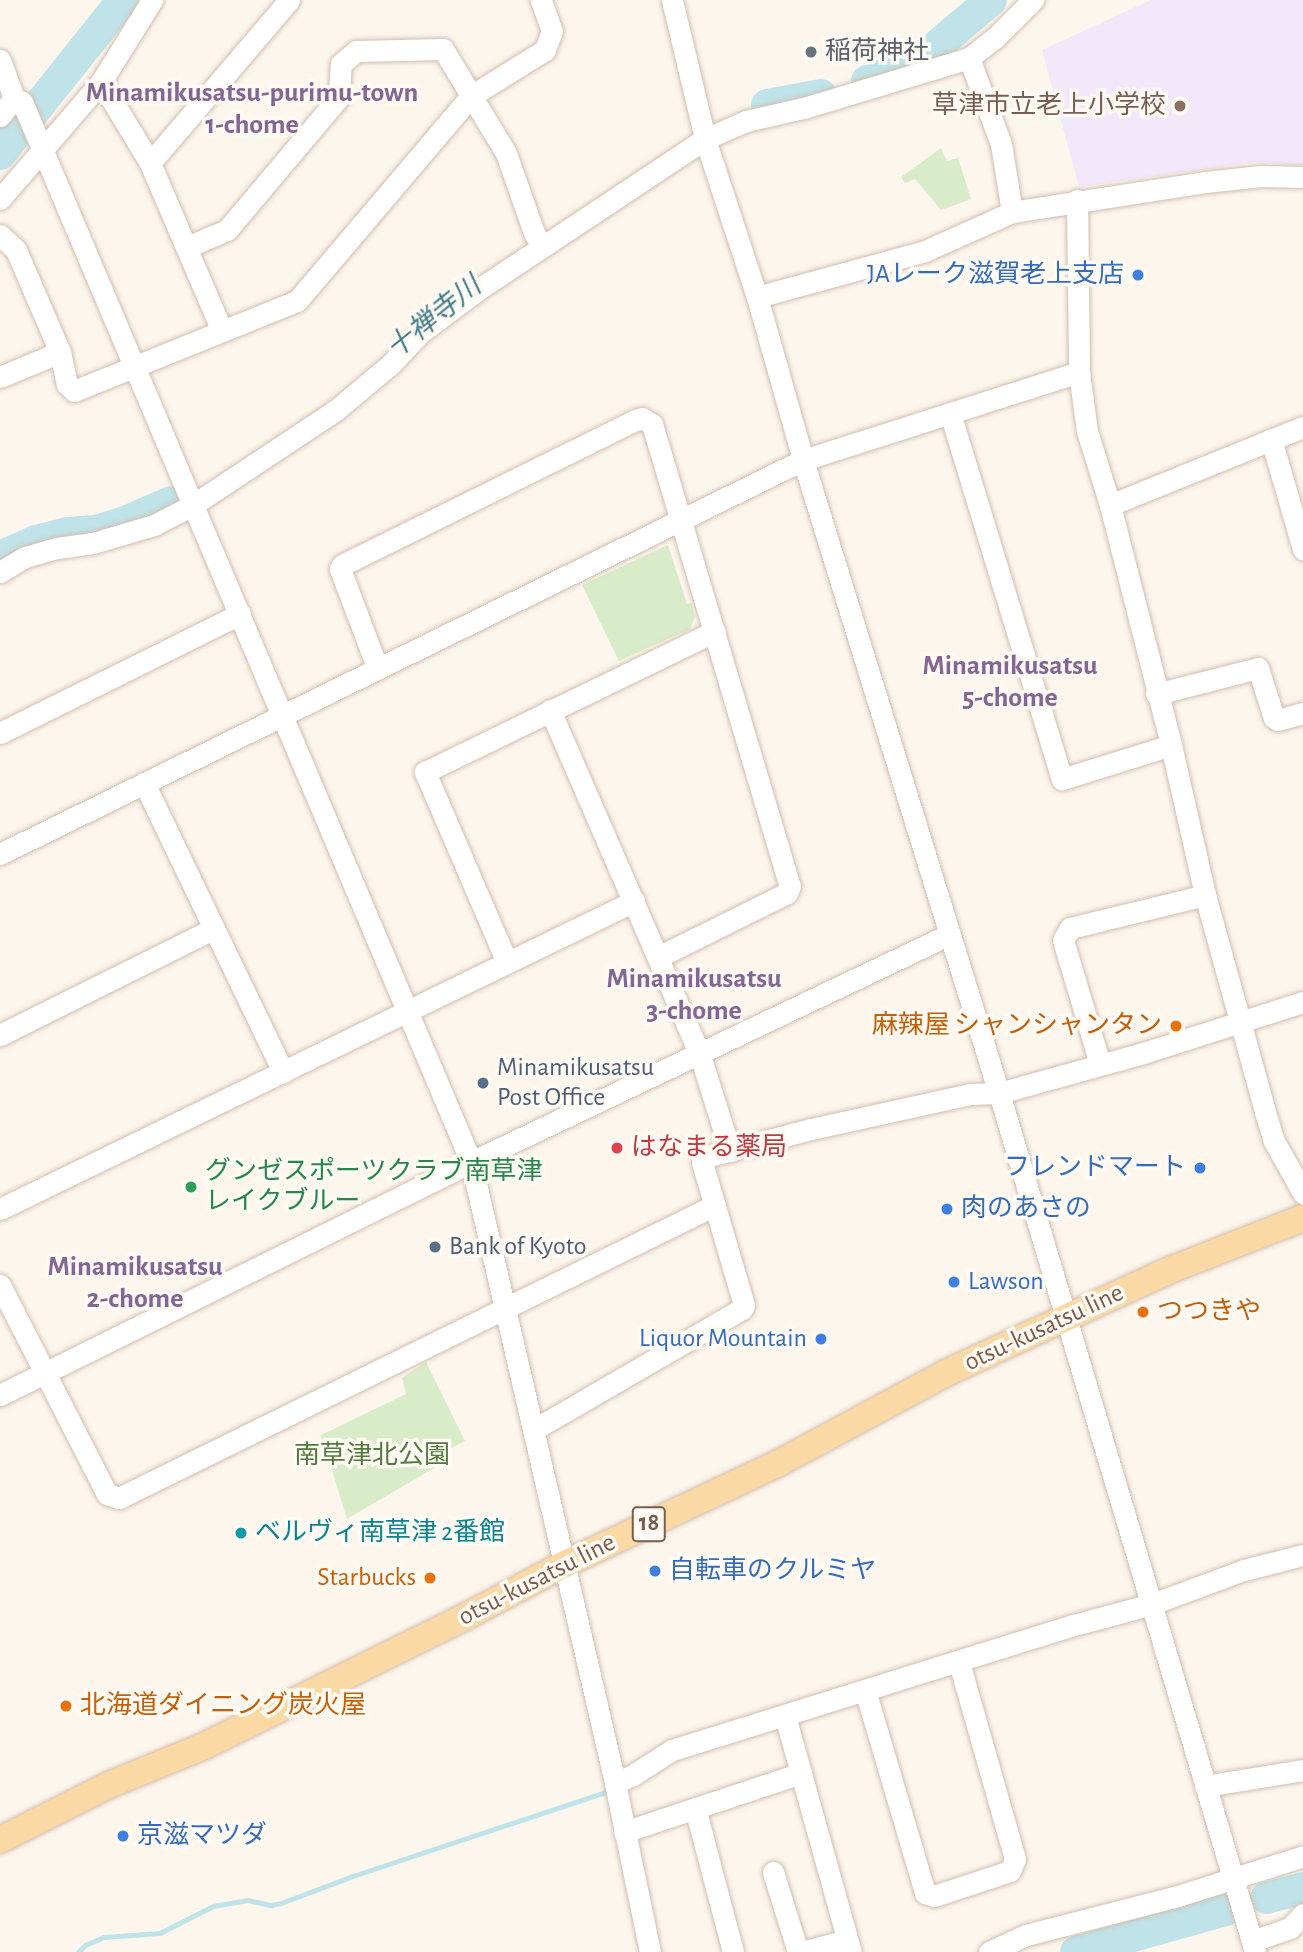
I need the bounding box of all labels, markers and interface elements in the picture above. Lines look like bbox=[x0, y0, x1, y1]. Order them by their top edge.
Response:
place label: 稲荷神社 bbox=[825, 36, 929, 68]
marker: 稲荷神社 bbox=[803, 44, 819, 60]
district label: Minamikusatsu-purimu-town 1-chome bbox=[86, 76, 418, 142]
place label: 草津市立老上小学校 bbox=[932, 90, 1166, 122]
marker: 草津市立老上小学校 bbox=[1172, 98, 1188, 114]
place label: JAレーク滋賀老上支店 bbox=[867, 259, 1124, 291]
marker: JAレーク滋賀老上支店 bbox=[1130, 267, 1146, 283]
water label: 十禅寺川 bbox=[380, 270, 488, 366]
district label: Minamikusatsu 5-chome bbox=[922, 649, 1098, 715]
district label: Minamikusatsu 3-chome bbox=[606, 962, 782, 1028]
place label: 麻辣屋 シャンシャンタン bbox=[872, 1010, 1162, 1042]
marker: 麻辣屋 シャンシャンタン bbox=[1168, 1018, 1184, 1034]
place label: Minamikusatsu Post Office bbox=[497, 1052, 654, 1114]
marker: Minamikusatsu Post Office bbox=[475, 1075, 491, 1091]
place label: はなまる薬局 bbox=[631, 1132, 787, 1164]
marker: はなまる薬局 bbox=[609, 1140, 625, 1156]
place label: フレンドマート bbox=[1004, 1152, 1186, 1184]
place label: グンゼスポーツクラブ南草津 レイクブルー bbox=[205, 1156, 543, 1218]
marker: フレンドマート bbox=[1192, 1160, 1208, 1176]
marker: グンゼスポーツクラブ南草津 レイクブルー bbox=[183, 1179, 199, 1195]
place label: 肉のあさの bbox=[961, 1193, 1091, 1225]
marker: 肉のあさの bbox=[939, 1201, 955, 1217]
place label: Bank of Kyoto bbox=[449, 1231, 586, 1263]
marker: Bank of Kyoto bbox=[427, 1239, 443, 1255]
district label: Minamikusatsu 2-chome bbox=[47, 1250, 223, 1316]
place label: Lawson bbox=[968, 1266, 1044, 1298]
marker: Lawson bbox=[946, 1274, 962, 1290]
street label: otsu-kusatsu line bbox=[959, 1277, 1129, 1379]
place label: つつきや bbox=[1157, 1296, 1261, 1328]
marker: つつきや bbox=[1135, 1304, 1151, 1320]
place label: Liquor Mountain bbox=[639, 1323, 807, 1355]
marker: Liquor Mountain bbox=[813, 1331, 829, 1347]
park label: 南草津北公園 bbox=[294, 1440, 450, 1472]
road number: 18 bbox=[632, 1504, 666, 1544]
place label: ベルヴィ南草津 2番館 bbox=[255, 1517, 505, 1549]
marker: ベルヴィ南草津 2番館 bbox=[233, 1525, 249, 1541]
street label: otsu-kusatsu line bbox=[453, 1527, 621, 1633]
place label: 自転車のクルミヤ bbox=[669, 1555, 877, 1587]
place label: Starbucks bbox=[317, 1562, 416, 1594]
marker: 自転車のクルミヤ bbox=[647, 1563, 663, 1579]
marker: Starbucks bbox=[422, 1570, 438, 1586]
place label: 北海道ダイニング炭火屋 bbox=[80, 1690, 366, 1722]
marker: 北海道ダイニング炭火屋 bbox=[58, 1698, 74, 1714]
place label: 京滋マツダ bbox=[137, 1820, 267, 1852]
marker: 京滋マツダ bbox=[115, 1828, 131, 1844]

